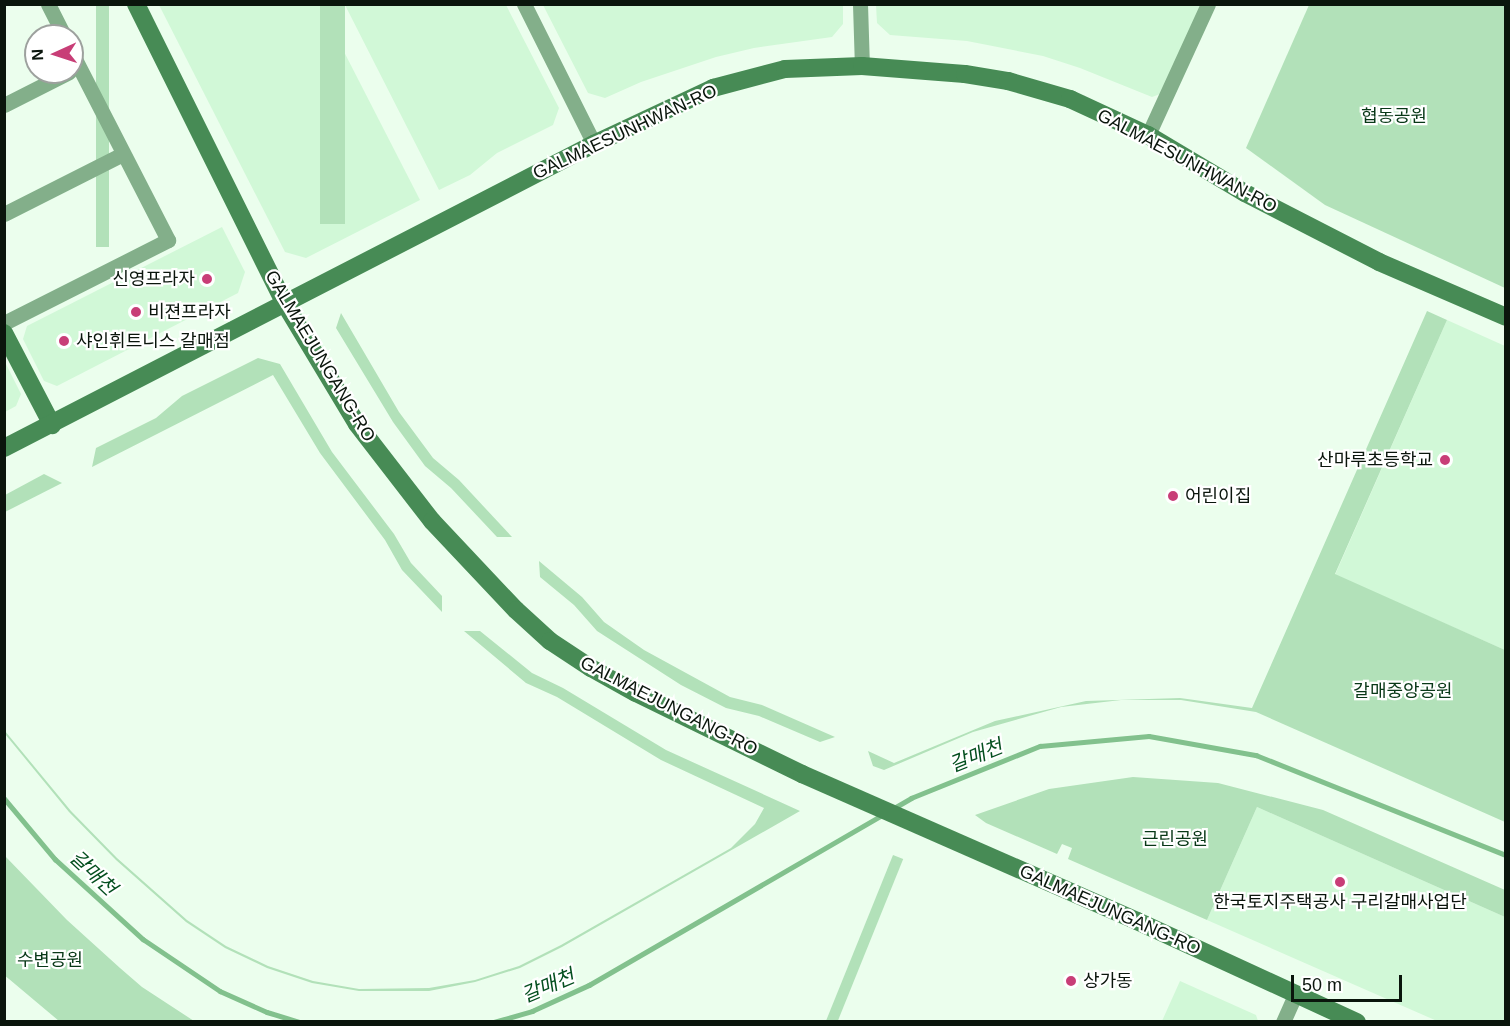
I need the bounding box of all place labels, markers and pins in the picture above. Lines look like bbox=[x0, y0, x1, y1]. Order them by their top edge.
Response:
place label: 신영프라자 bbox=[112, 268, 195, 290]
marker: 신영프라자 bbox=[200, 272, 214, 286]
place label: 비젼프라자 bbox=[148, 301, 231, 323]
marker: 비젼프라자 bbox=[129, 305, 143, 319]
place label: 샤인휘트니스 갈매점 bbox=[76, 330, 230, 352]
marker: 샤인휘트니스 갈매점 bbox=[57, 334, 71, 348]
place label: 산마루초등학교 bbox=[1317, 449, 1433, 471]
marker: 산마루초등학교 bbox=[1438, 453, 1452, 467]
place label: 어린이집 bbox=[1185, 485, 1251, 507]
marker: 어린이집 bbox=[1166, 489, 1180, 503]
marker: 한국토지주택공사 구리갈매사업단 bbox=[1333, 875, 1347, 889]
place label: 한국토지주택공사 구리갈매사업단 bbox=[1213, 891, 1467, 913]
place label: 상가동 bbox=[1083, 970, 1133, 992]
marker: 상가동 bbox=[1064, 974, 1078, 988]

